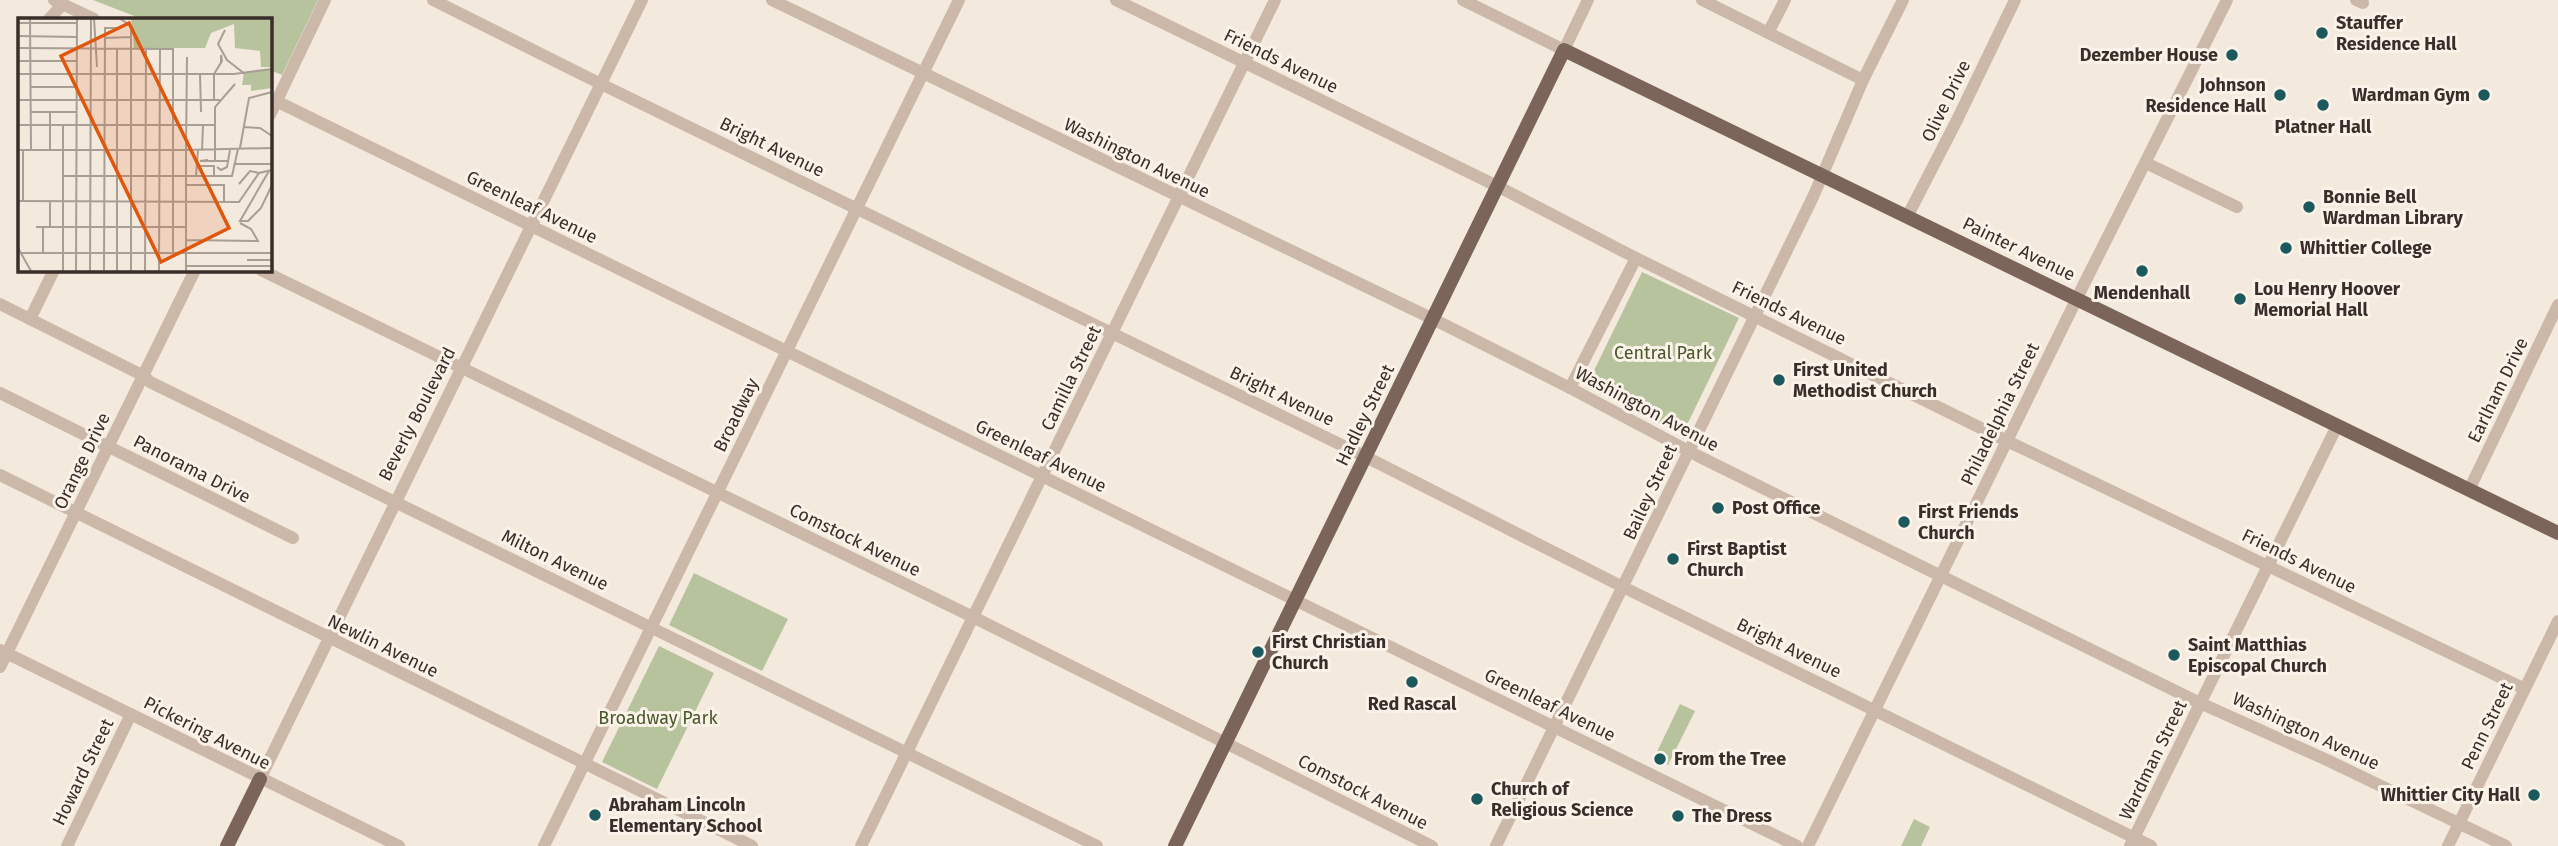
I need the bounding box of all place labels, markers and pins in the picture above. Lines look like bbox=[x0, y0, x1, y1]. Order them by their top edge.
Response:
place label: Stauffer Residence Hall bbox=[2336, 12, 2457, 55]
marker: Stauffer Residence Hall bbox=[2314, 25, 2330, 41]
place label: Dezember House bbox=[2080, 44, 2218, 66]
marker: Dezember House bbox=[2224, 47, 2240, 63]
place label: Johnson Residence Hall bbox=[2146, 74, 2267, 117]
place label: Wardman Gym bbox=[2352, 84, 2470, 106]
marker: Johnson Residence Hall bbox=[2272, 87, 2288, 103]
marker: Wardman Gym bbox=[2476, 87, 2492, 103]
marker: Platner Hall bbox=[2315, 97, 2331, 113]
place label: Platner Hall bbox=[2275, 116, 2372, 138]
place label: Bonnie Bell Wardman Library bbox=[2323, 186, 2463, 229]
marker: Bonnie Bell Wardman Library bbox=[2301, 199, 2317, 215]
place label: Whittier College bbox=[2300, 237, 2432, 259]
marker: Whittier College bbox=[2278, 240, 2294, 256]
marker: Mendenhall bbox=[2134, 263, 2150, 279]
place label: Lou Henry Hoover Memorial Hall bbox=[2254, 278, 2401, 321]
place label: Mendenhall bbox=[2094, 282, 2191, 304]
marker: Lou Henry Hoover Memorial Hall bbox=[2232, 291, 2248, 307]
place label: First United Methodist Church bbox=[1793, 359, 1937, 402]
marker: First United Methodist Church bbox=[1771, 372, 1787, 388]
place label: Post Office bbox=[1732, 497, 1821, 519]
marker: Post Office bbox=[1710, 500, 1726, 516]
place label: First Friends Church bbox=[1918, 501, 2019, 544]
marker: First Friends Church bbox=[1896, 514, 1912, 530]
place label: First Baptist Church bbox=[1687, 538, 1788, 581]
marker: First Baptist Church bbox=[1665, 551, 1681, 567]
place label: First Christian Church bbox=[1272, 631, 1386, 674]
place label: Saint Matthias Episcopal Church bbox=[2188, 634, 2327, 677]
marker: First Christian Church bbox=[1250, 644, 1266, 660]
marker: Saint Matthias Episcopal Church bbox=[2166, 647, 2182, 663]
marker: Red Rascal bbox=[1404, 674, 1420, 690]
place label: Red Rascal bbox=[1368, 693, 1457, 715]
place label: From the Tree bbox=[1674, 748, 1786, 770]
marker: From the Tree bbox=[1652, 751, 1668, 767]
place label: Church of Religious Science bbox=[1491, 778, 1634, 821]
place label: Whittier City Hall bbox=[2381, 784, 2521, 806]
marker: Whittier City Hall bbox=[2526, 787, 2542, 803]
marker: Church of Religious Science bbox=[1469, 791, 1485, 807]
place label: Abraham Lincoln Elementary School bbox=[608, 794, 763, 837]
place label: The Dress bbox=[1692, 805, 1772, 827]
marker: Abraham Lincoln Elementary School bbox=[587, 807, 603, 823]
marker: The Dress bbox=[1670, 808, 1686, 824]

